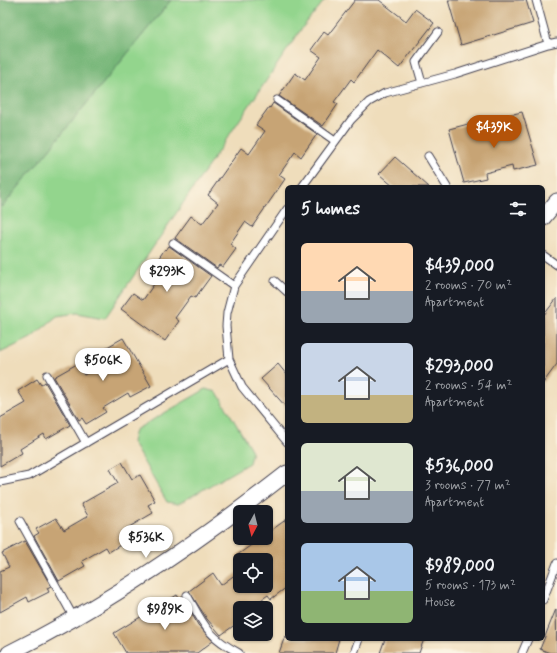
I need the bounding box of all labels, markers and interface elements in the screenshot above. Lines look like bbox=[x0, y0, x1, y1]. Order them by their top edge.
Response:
pin: $439K bbox=[466, 115, 522, 149]
text: $439K bbox=[476, 119, 512, 136]
text: 5 homes bbox=[301, 198, 360, 220]
icon: filters bbox=[507, 198, 529, 220]
text: $439,000 bbox=[425, 255, 494, 277]
pin: $293K bbox=[139, 259, 195, 293]
icon: home bbox=[333, 259, 381, 307]
text: $293K bbox=[149, 263, 185, 280]
text: 2 rooms · 70 m² bbox=[425, 277, 512, 294]
text: Apartment bbox=[425, 294, 484, 311]
pin: $506K bbox=[75, 348, 131, 382]
text: $506K bbox=[84, 352, 122, 369]
text: $293,000 bbox=[425, 355, 494, 377]
icon: home bbox=[333, 359, 381, 407]
text: 2 rooms · 54 m² bbox=[425, 377, 512, 394]
text: Apartment bbox=[425, 394, 484, 411]
text: $536,000 bbox=[425, 455, 494, 477]
icon: home bbox=[333, 459, 381, 507]
text: 3 rooms · 77 m² bbox=[425, 477, 511, 494]
text: Apartment bbox=[425, 494, 484, 511]
north arrow bbox=[233, 505, 273, 545]
map controls bbox=[233, 505, 273, 641]
pin: $536K bbox=[118, 525, 174, 559]
text: $536K bbox=[128, 529, 164, 546]
button: locate bbox=[233, 553, 273, 593]
text: $989,000 bbox=[425, 555, 495, 577]
icon: home bbox=[333, 559, 381, 607]
text: 5 rooms · 173 m² bbox=[425, 577, 516, 594]
text: House bbox=[425, 594, 456, 611]
pin: $989K bbox=[137, 597, 193, 631]
text: $989K bbox=[146, 601, 184, 618]
button: layers bbox=[233, 601, 273, 641]

